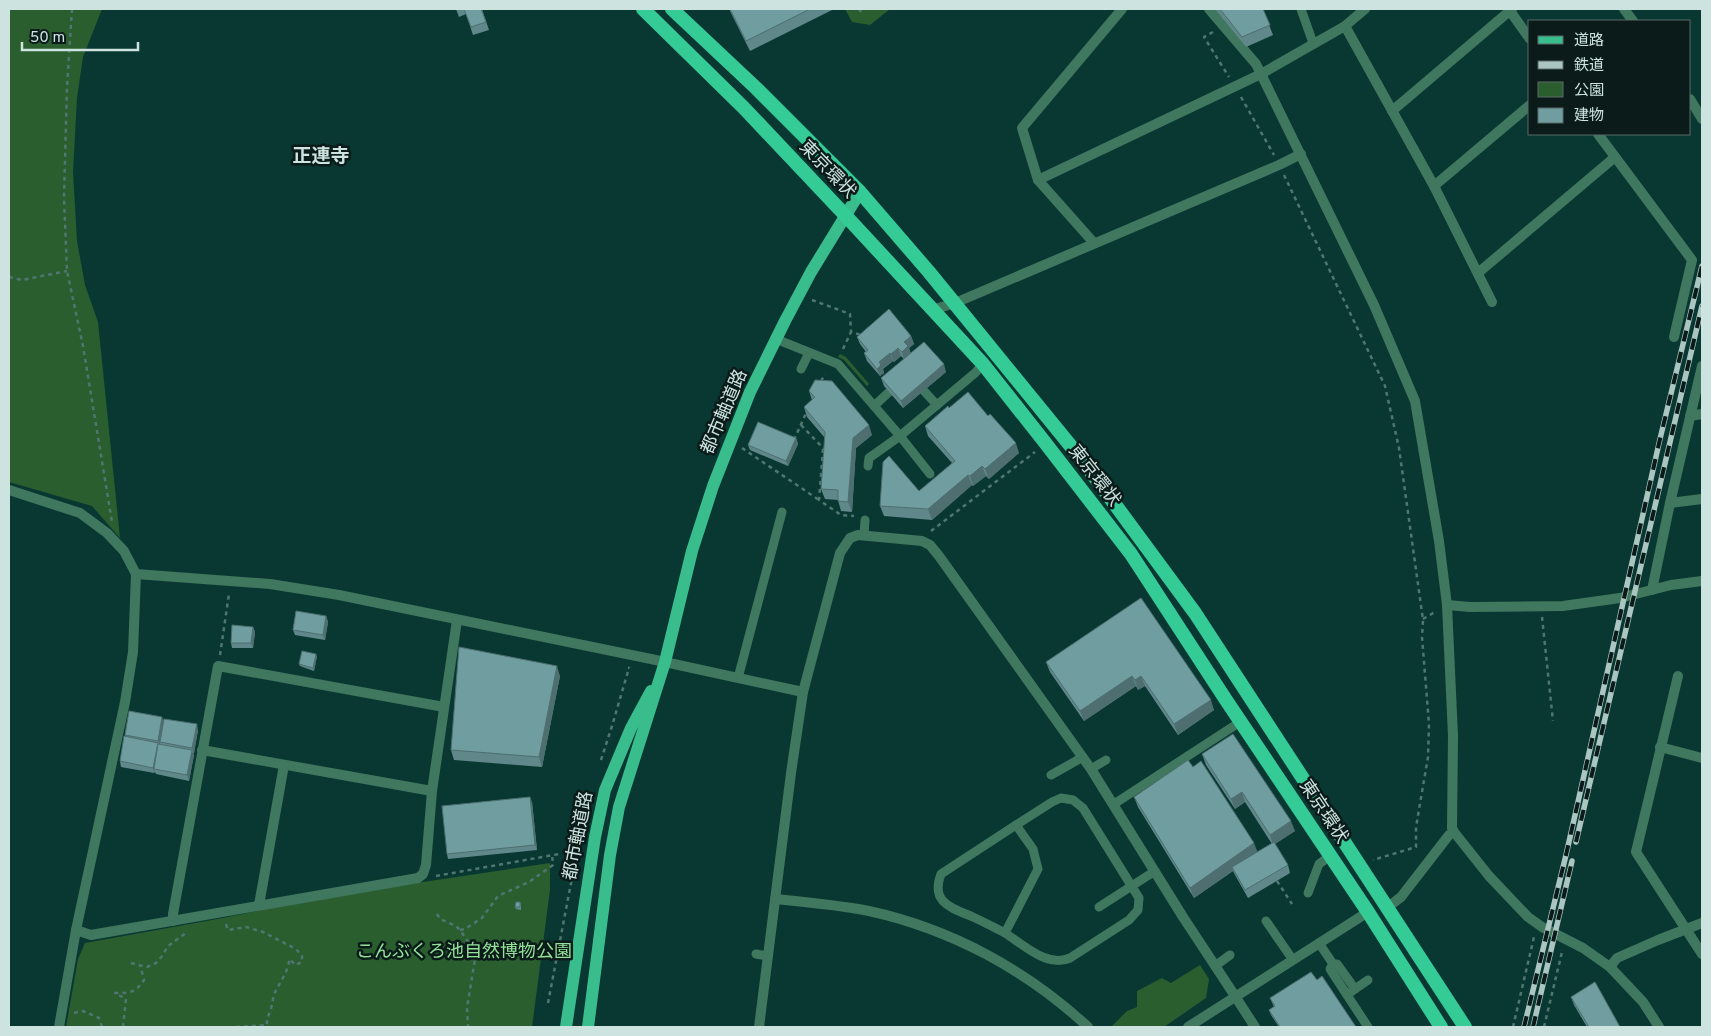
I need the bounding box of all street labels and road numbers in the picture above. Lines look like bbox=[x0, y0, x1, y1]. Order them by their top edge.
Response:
street label: 東京環状 bbox=[794, 136, 860, 204]
street label: 都市軸道路 bbox=[697, 366, 753, 458]
street label: 東京環状 bbox=[1063, 441, 1125, 511]
street label: 東京環状 bbox=[1293, 776, 1353, 848]
street label: 都市軸道路 bbox=[559, 790, 599, 882]

